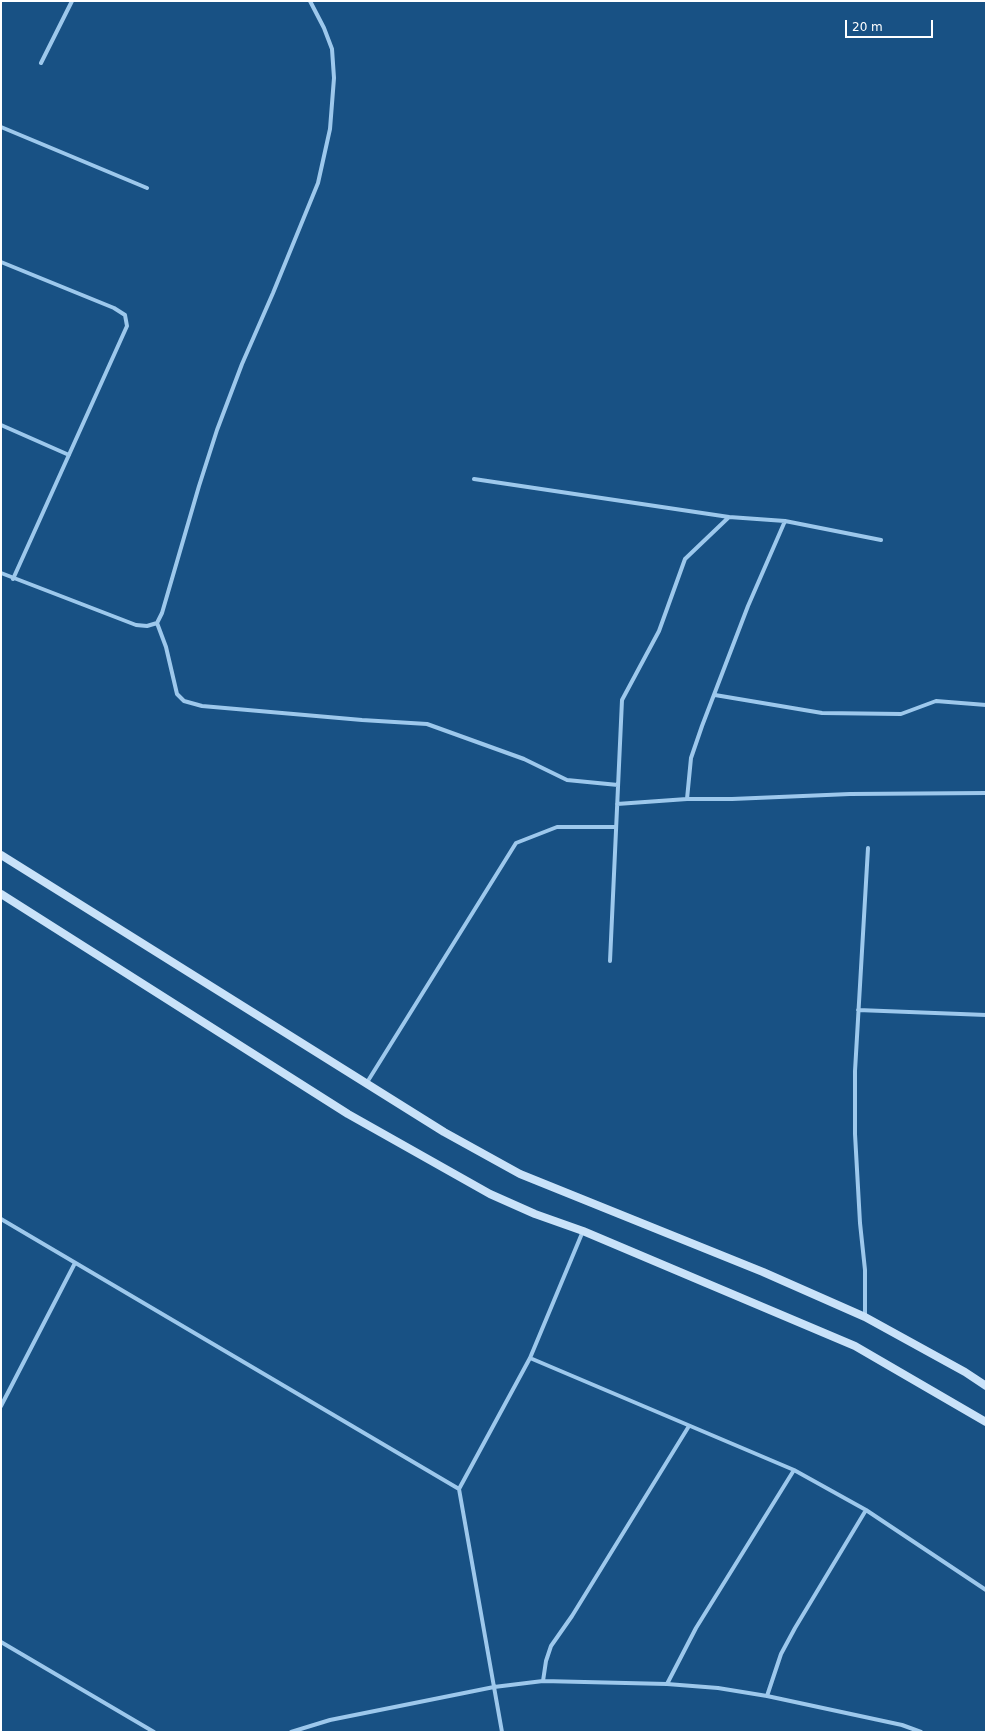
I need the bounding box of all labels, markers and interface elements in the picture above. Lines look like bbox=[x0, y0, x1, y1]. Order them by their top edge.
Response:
scale bar bbox=[847, 12, 935, 38]
text: 20 m bbox=[852, 20, 883, 34]

